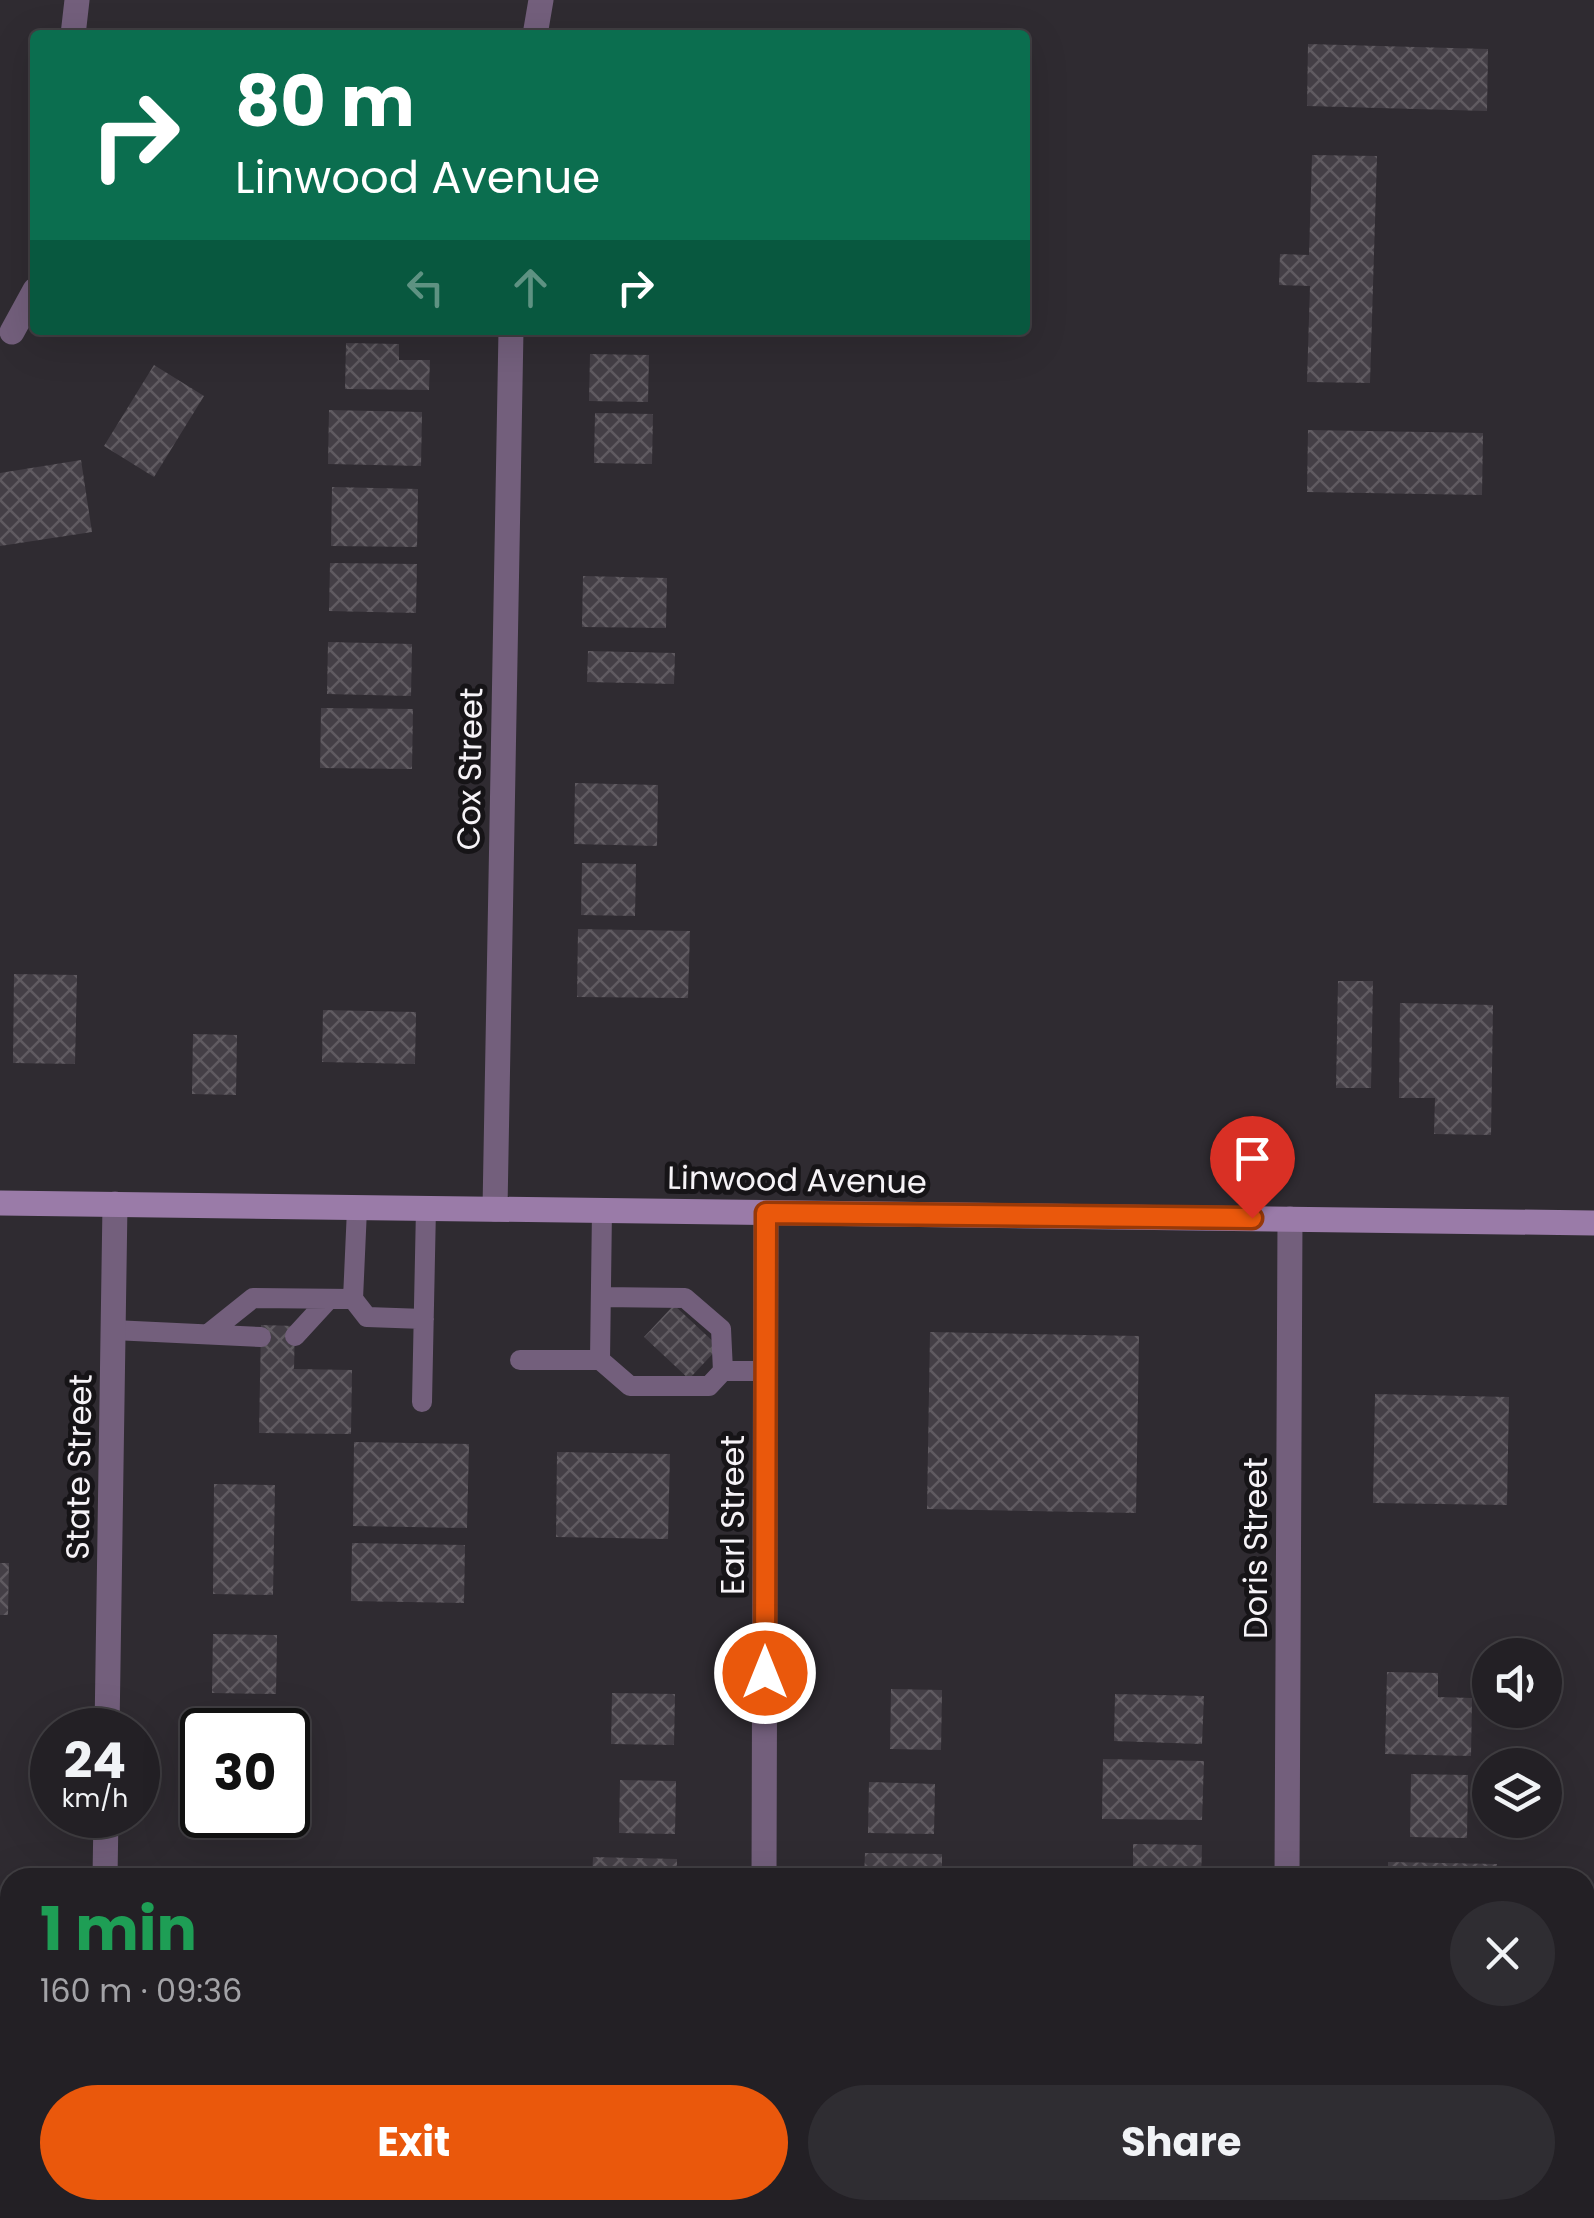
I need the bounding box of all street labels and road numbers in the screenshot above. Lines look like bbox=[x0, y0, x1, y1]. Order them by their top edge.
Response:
street label: Cox Street bbox=[446, 687, 493, 851]
street label: Linwood Avenue bbox=[667, 1155, 927, 1204]
street label: State Street bbox=[54, 1374, 103, 1560]
street label: Earl Street bbox=[710, 1435, 755, 1595]
street label: Doris Street bbox=[1233, 1457, 1278, 1639]

